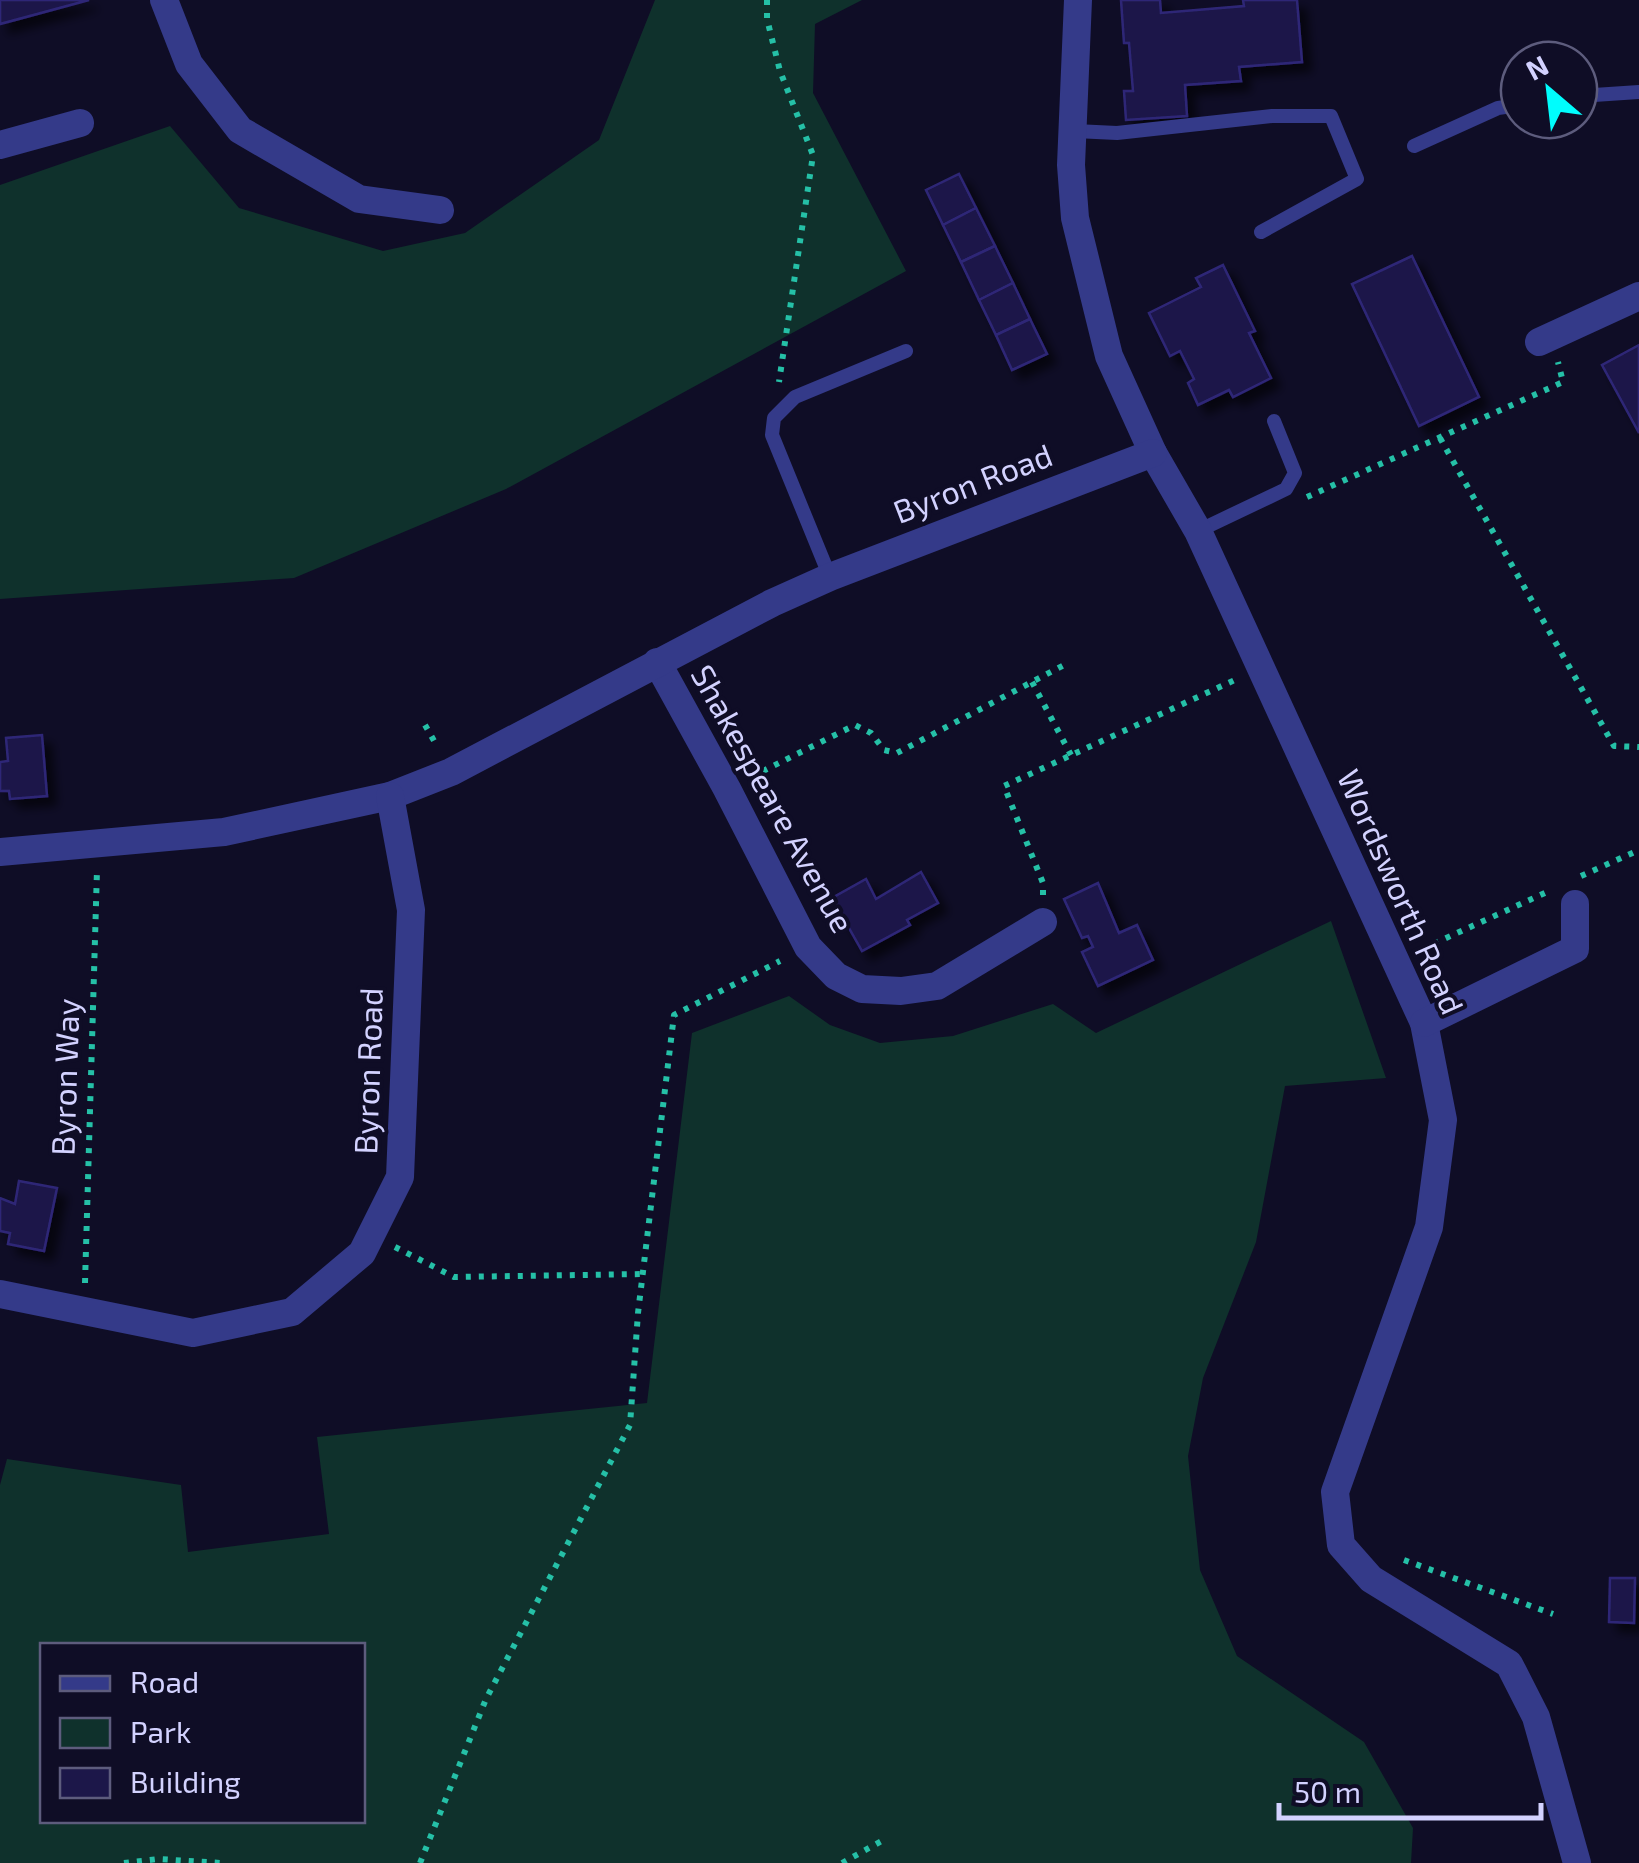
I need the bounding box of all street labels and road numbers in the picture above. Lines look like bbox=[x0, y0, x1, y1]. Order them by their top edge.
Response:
street label: Byron Road bbox=[888, 435, 1057, 530]
street label: Shakespeare Avenue bbox=[684, 658, 863, 938]
street label: Wordsworth Road bbox=[1331, 763, 1473, 1019]
street label: Byron Road bbox=[345, 987, 389, 1155]
street label: Byron Way bbox=[42, 998, 86, 1156]

